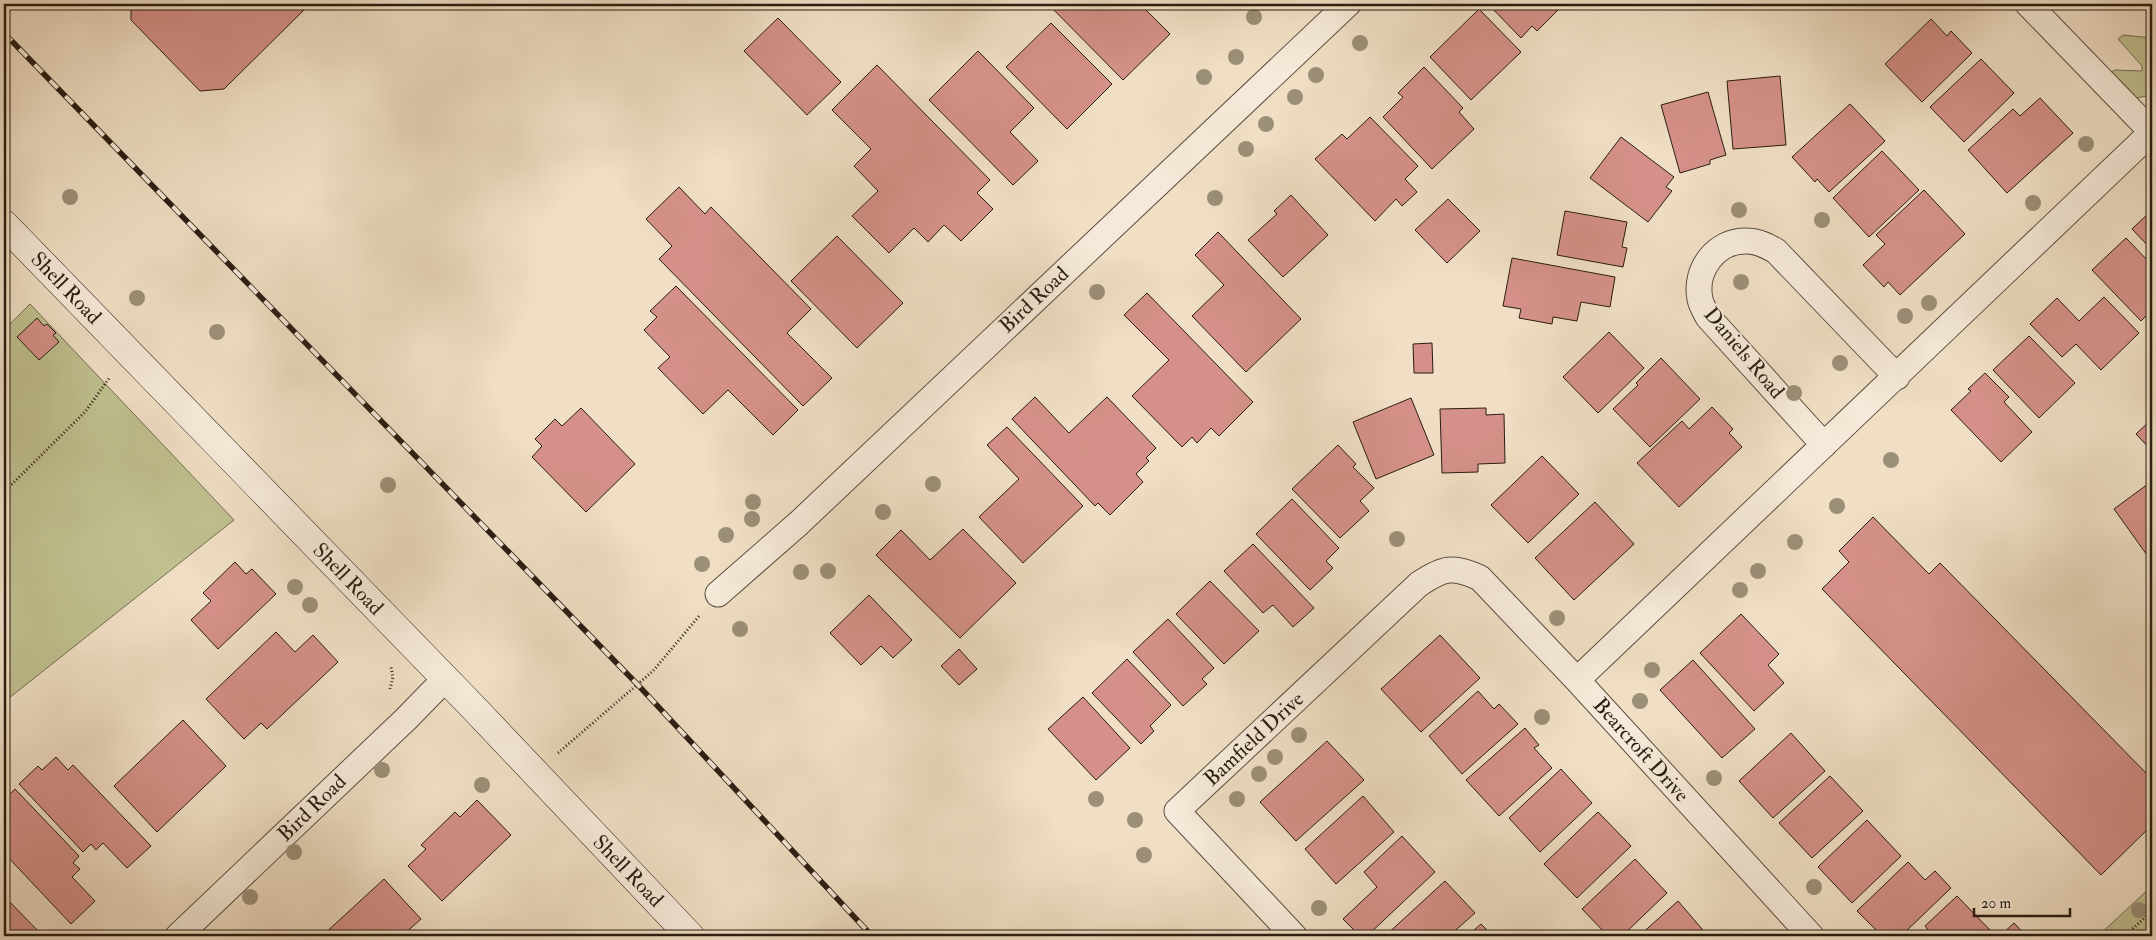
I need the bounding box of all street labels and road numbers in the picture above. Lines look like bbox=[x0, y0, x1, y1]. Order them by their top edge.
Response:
street label: Shell Road bbox=[25, 246, 108, 330]
street label: Bird Road bbox=[993, 260, 1075, 339]
street label: Daniels Road bbox=[1698, 302, 1791, 405]
street label: Shell Road bbox=[307, 537, 390, 621]
street label: Bamfield Drive bbox=[1198, 686, 1310, 792]
street label: Bearcroft Drive bbox=[1587, 692, 1695, 808]
street label: Bird Road bbox=[272, 768, 353, 847]
street label: Shell Road bbox=[587, 829, 670, 913]

